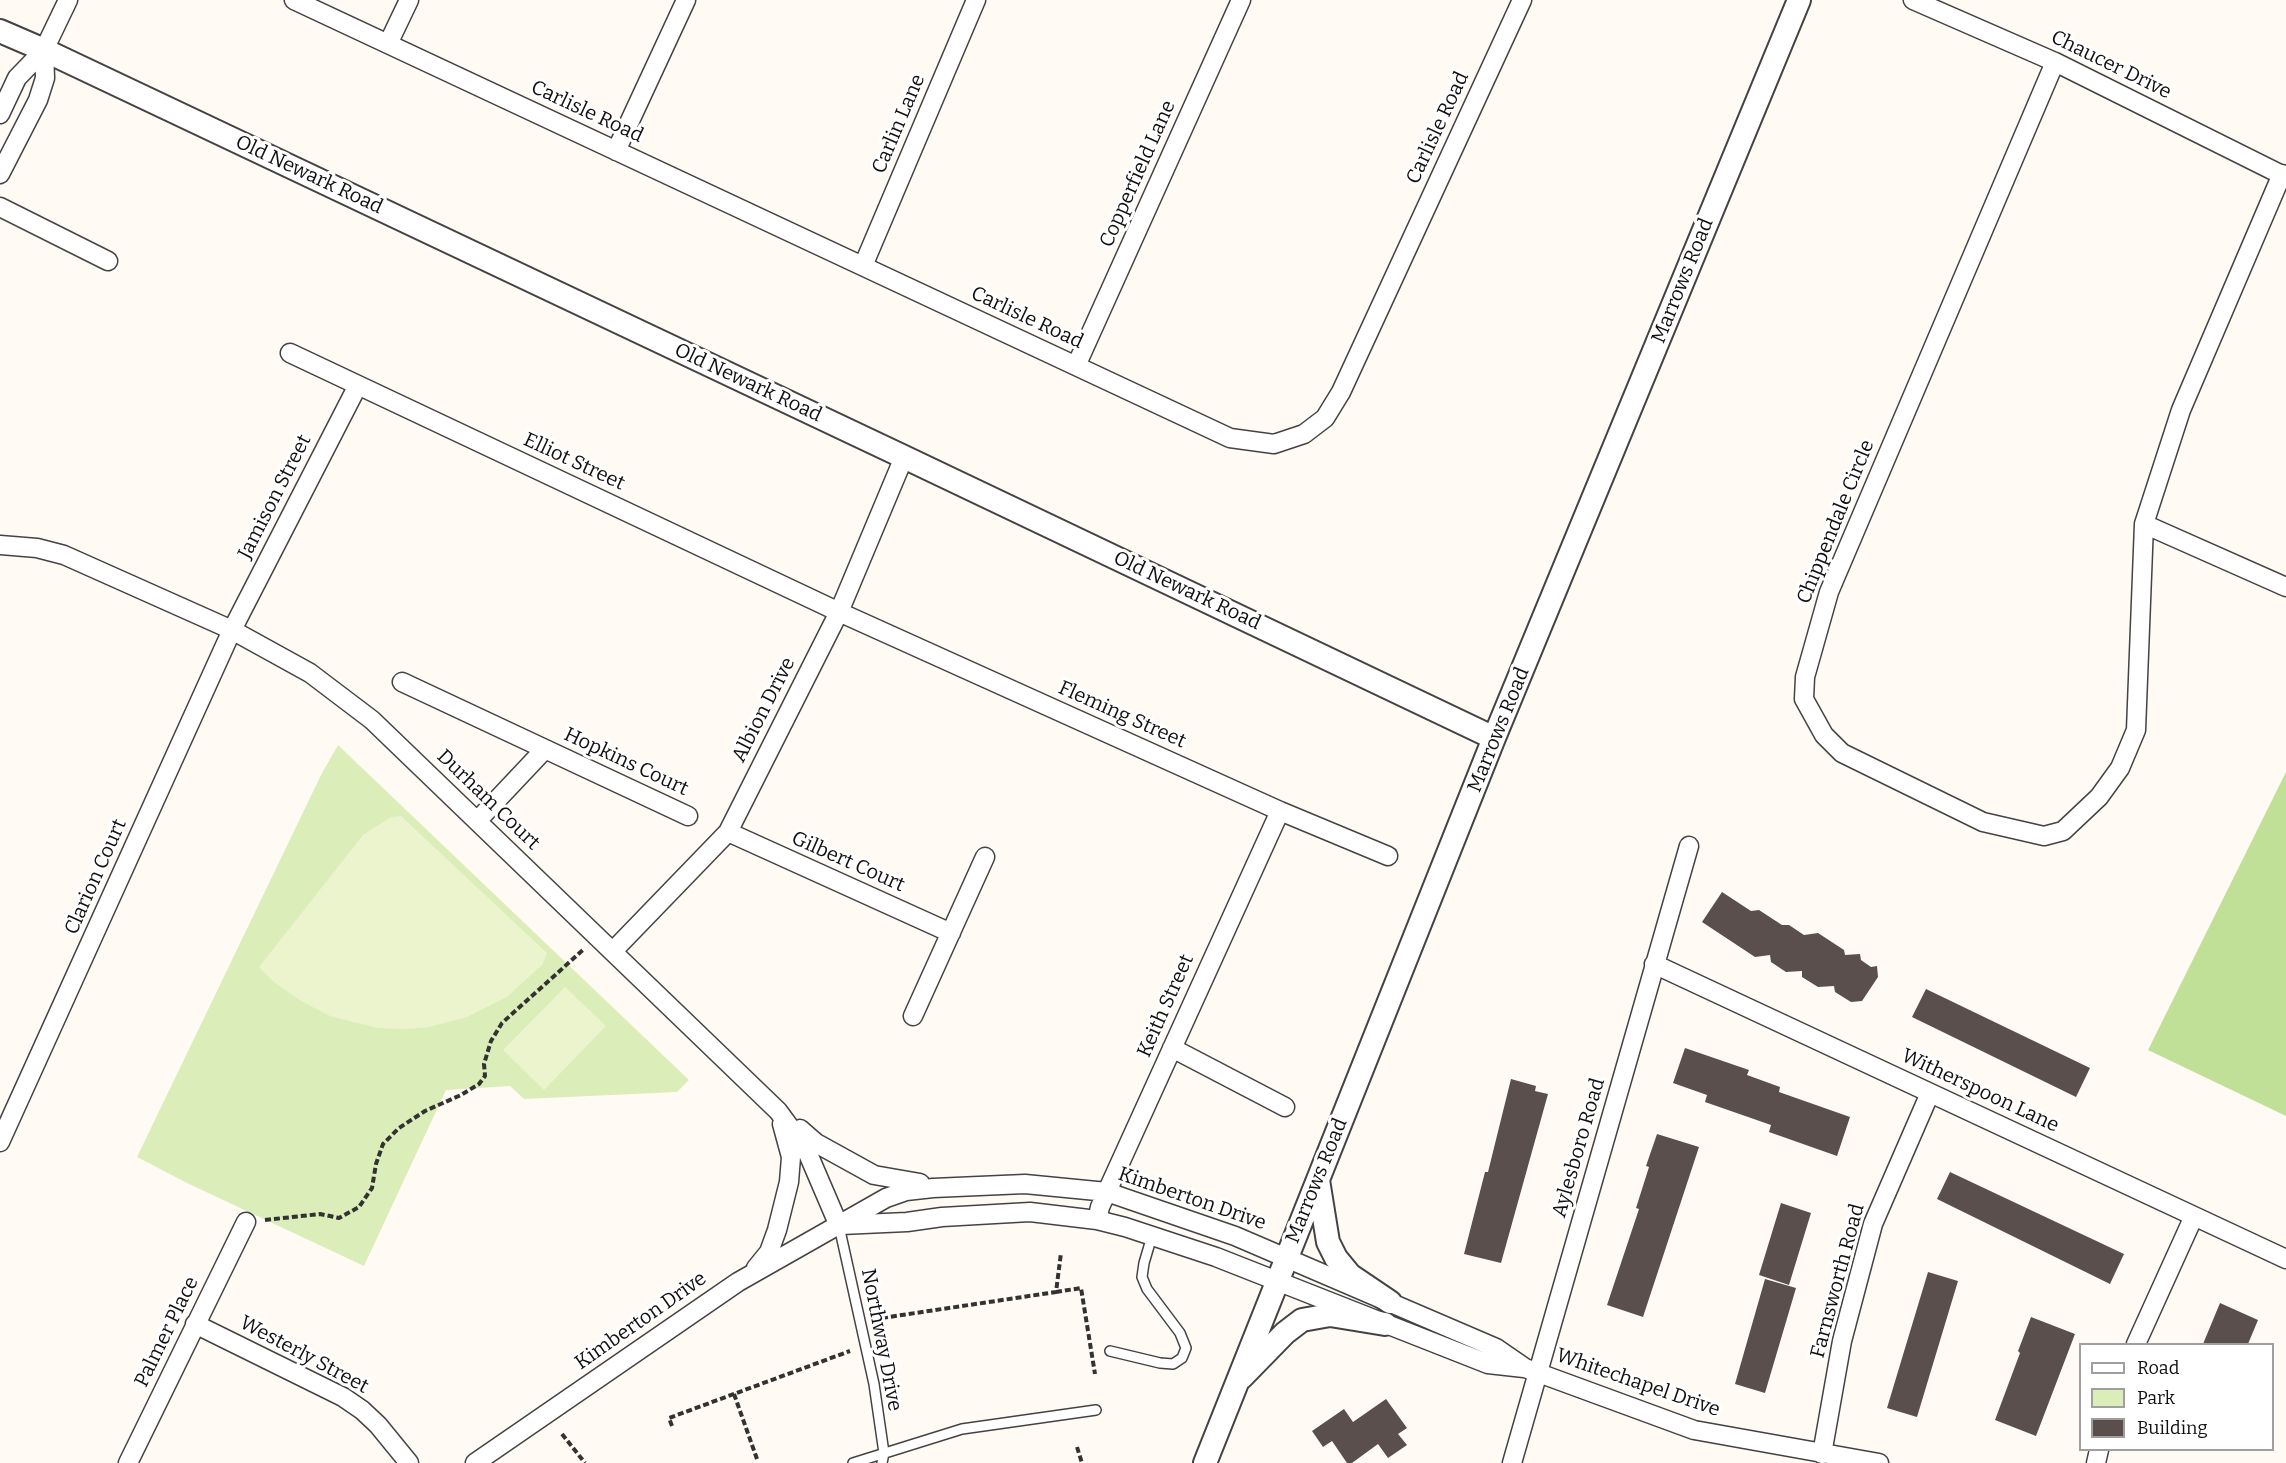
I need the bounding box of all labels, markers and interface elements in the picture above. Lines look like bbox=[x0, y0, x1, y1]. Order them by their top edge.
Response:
street label: Chaucer Drive bbox=[2047, 25, 2175, 105]
street label: Carlisle Road bbox=[1402, 68, 1474, 188]
street label: Carlin Lane bbox=[867, 71, 931, 177]
street label: Carlisle Road bbox=[527, 76, 647, 148]
street label: Copperfield Lane bbox=[1095, 97, 1181, 251]
street label: Old Newark Road bbox=[231, 130, 387, 220]
street label: Marrows Road bbox=[1647, 215, 1719, 347]
street label: Carlisle Road bbox=[967, 282, 1087, 354]
street label: Old Newark Road bbox=[670, 338, 826, 428]
street label: Elliot Street bbox=[519, 428, 629, 496]
street label: Jamison Street bbox=[233, 431, 317, 563]
street label: Chippendale Circle bbox=[1792, 437, 1880, 607]
street label: Old Newark Road bbox=[1109, 546, 1265, 636]
street label: Albion Drive bbox=[727, 653, 801, 767]
street label: Marrows Road bbox=[1463, 664, 1535, 796]
street label: Fleming Street bbox=[1055, 676, 1189, 754]
street label: Hopkins Court bbox=[560, 723, 692, 801]
street label: Durham Court bbox=[432, 745, 544, 855]
street label: Clarion Court bbox=[60, 816, 132, 938]
street label: Gilbert Court bbox=[788, 826, 908, 898]
street label: Keith Street bbox=[1133, 951, 1199, 1061]
street label: Witherspoon Lane bbox=[1897, 1044, 2063, 1138]
street label: Aylesboro Road bbox=[1548, 1076, 1610, 1220]
street label: Marrows Road bbox=[1281, 1115, 1353, 1247]
street label: Kimberton Drive bbox=[1115, 1162, 1269, 1236]
street label: Farnsworth Road bbox=[1806, 1201, 1870, 1361]
street label: Kimberton Drive bbox=[571, 1267, 711, 1375]
street label: Northway Drive bbox=[855, 1267, 907, 1413]
street label: Palmer Place bbox=[130, 1273, 204, 1391]
street label: Westerly Street bbox=[235, 1311, 373, 1399]
legend bbox=[2079, 1343, 2274, 1451]
street label: Whitechapel Drive bbox=[1553, 1344, 1723, 1422]
text: Road bbox=[2137, 1357, 2179, 1379]
text: Park bbox=[2137, 1387, 2175, 1409]
text: Building bbox=[2137, 1417, 2208, 1439]

